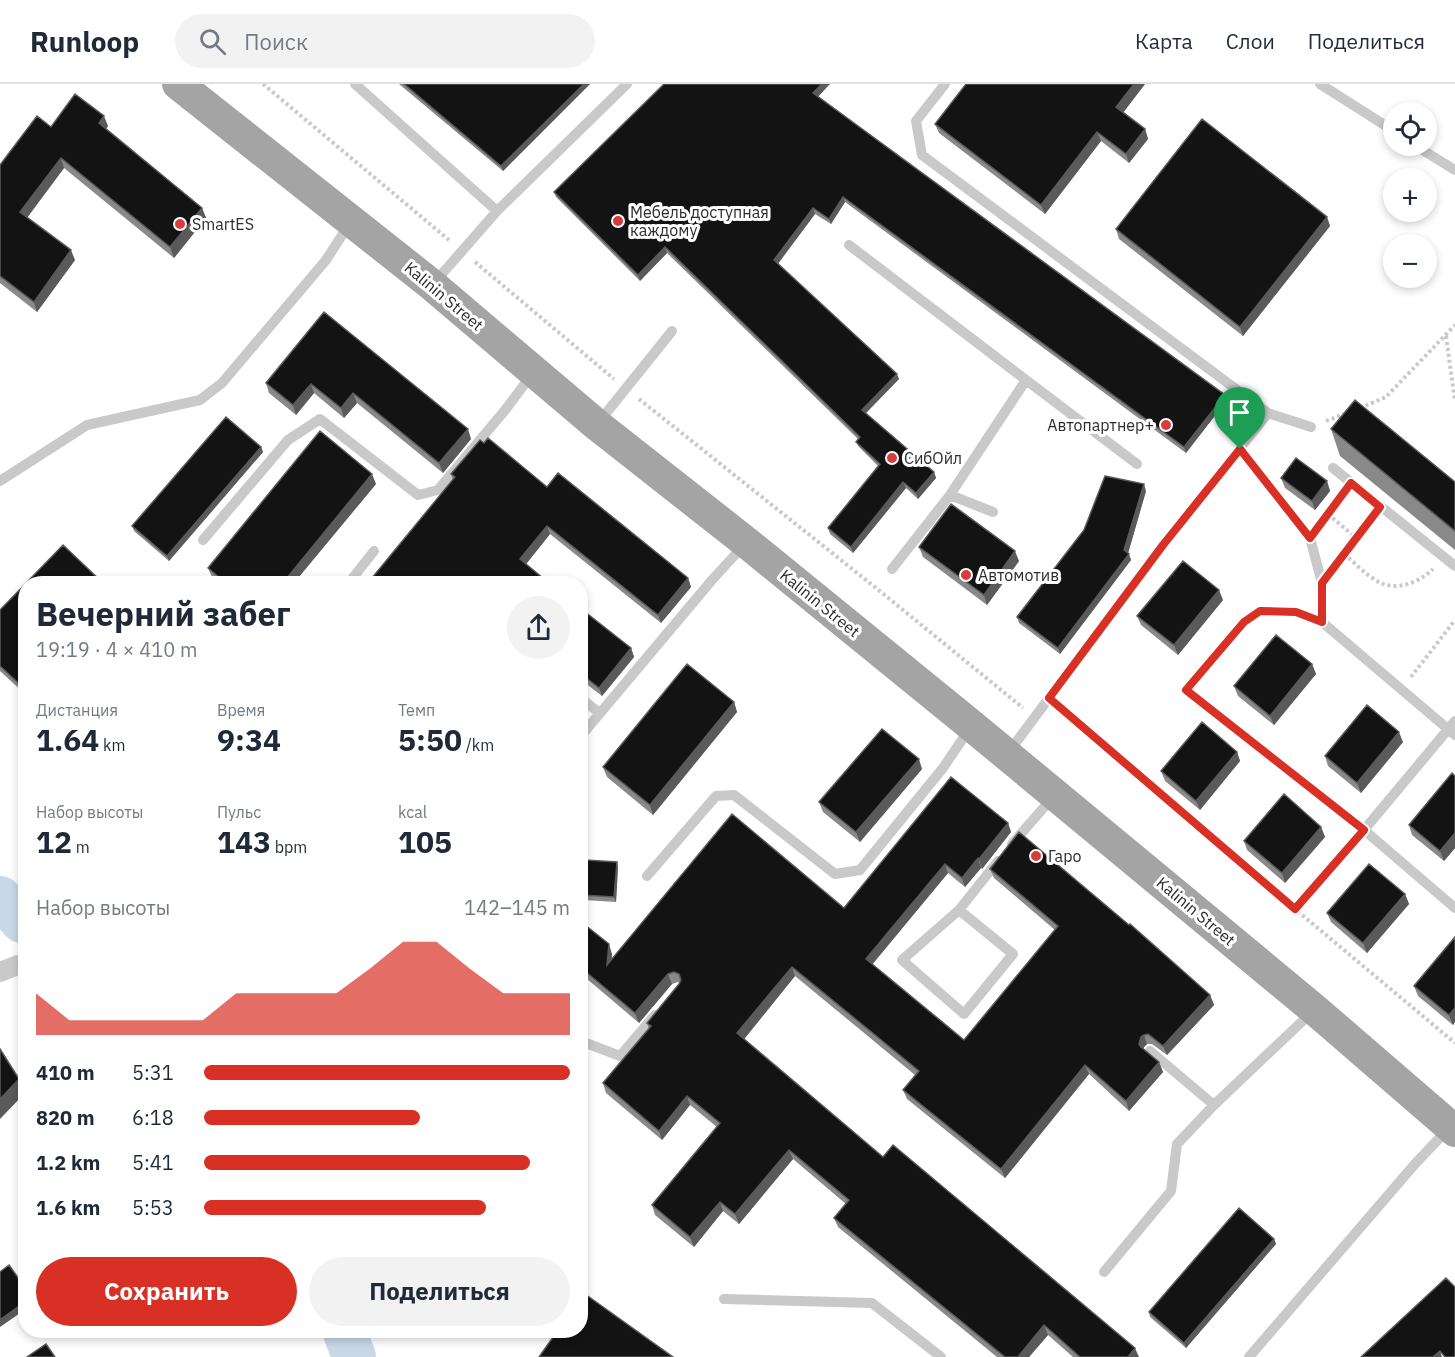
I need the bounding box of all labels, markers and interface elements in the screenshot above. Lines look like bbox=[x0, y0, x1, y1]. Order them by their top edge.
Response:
search box bbox=[175, 14, 595, 68]
text: Runloop bbox=[30, 23, 139, 60]
icon: search bbox=[196, 25, 229, 58]
text: Поиск bbox=[244, 27, 308, 56]
text: Карта bbox=[1135, 27, 1193, 55]
text: Слои bbox=[1226, 27, 1275, 55]
text: Поделиться bbox=[1308, 27, 1425, 55]
map controls bbox=[1383, 102, 1437, 288]
button: locate bbox=[1383, 102, 1437, 156]
button: + bbox=[1383, 168, 1437, 222]
place label: Мебель доступная каждому bbox=[630, 202, 769, 240]
place label: SmartES bbox=[192, 214, 254, 234]
marker: Мебель доступная каждому bbox=[611, 214, 625, 228]
marker: SmartES bbox=[173, 217, 187, 231]
button: − bbox=[1383, 234, 1437, 288]
street label: Kalinin Street bbox=[401, 257, 487, 335]
pin bbox=[1214, 387, 1265, 449]
icon: arrive bbox=[1223, 396, 1256, 429]
place label: Автопартнер+ bbox=[1047, 415, 1154, 435]
marker: Автопартнер+ bbox=[1159, 418, 1173, 432]
place label: СибОйл bbox=[904, 448, 962, 468]
marker: СибОйл bbox=[885, 451, 899, 465]
street label: Kalinin Street bbox=[776, 565, 864, 641]
place label: Автомотив bbox=[978, 565, 1059, 585]
marker: Автомотив bbox=[959, 568, 973, 582]
text: Вечерний забег bbox=[36, 592, 291, 635]
button: share bbox=[507, 596, 570, 659]
text: 19:19 · 4 × 410 m bbox=[36, 636, 197, 663]
text: Дистанция bbox=[36, 700, 118, 720]
text: Время bbox=[217, 700, 265, 720]
text: Темп bbox=[398, 700, 435, 720]
text: 1.64 bbox=[36, 720, 99, 759]
text: 9:34 bbox=[217, 720, 281, 759]
text: 5:50 bbox=[398, 720, 462, 759]
text: km bbox=[99, 735, 126, 755]
text: /km bbox=[462, 735, 494, 755]
text: Набор высоты bbox=[36, 802, 143, 822]
text: Пульс bbox=[217, 802, 261, 822]
text: kcal bbox=[398, 802, 427, 822]
text: 12 bbox=[36, 822, 72, 861]
text: 143 bbox=[217, 822, 271, 861]
text: 105 bbox=[398, 822, 452, 861]
text: m bbox=[72, 837, 90, 857]
text: bpm bbox=[271, 837, 307, 857]
place label: Гаро bbox=[1048, 846, 1081, 866]
marker: Гаро bbox=[1029, 849, 1043, 863]
street label: Kalinin Street bbox=[1153, 872, 1239, 950]
text: Набор высоты bbox=[36, 894, 170, 921]
text: 142–145 m bbox=[464, 894, 570, 921]
text: 410 m bbox=[36, 1059, 95, 1086]
text: 5:31 bbox=[132, 1059, 174, 1086]
text: 820 m bbox=[36, 1104, 95, 1131]
text: 6:18 bbox=[132, 1104, 174, 1131]
text: 1.2 km bbox=[36, 1149, 100, 1176]
text: 5:41 bbox=[132, 1149, 174, 1176]
text: 1.6 km bbox=[36, 1194, 100, 1221]
text: 5:53 bbox=[132, 1194, 174, 1221]
button: Сохранить bbox=[36, 1257, 297, 1326]
button: Поделиться bbox=[309, 1257, 570, 1326]

